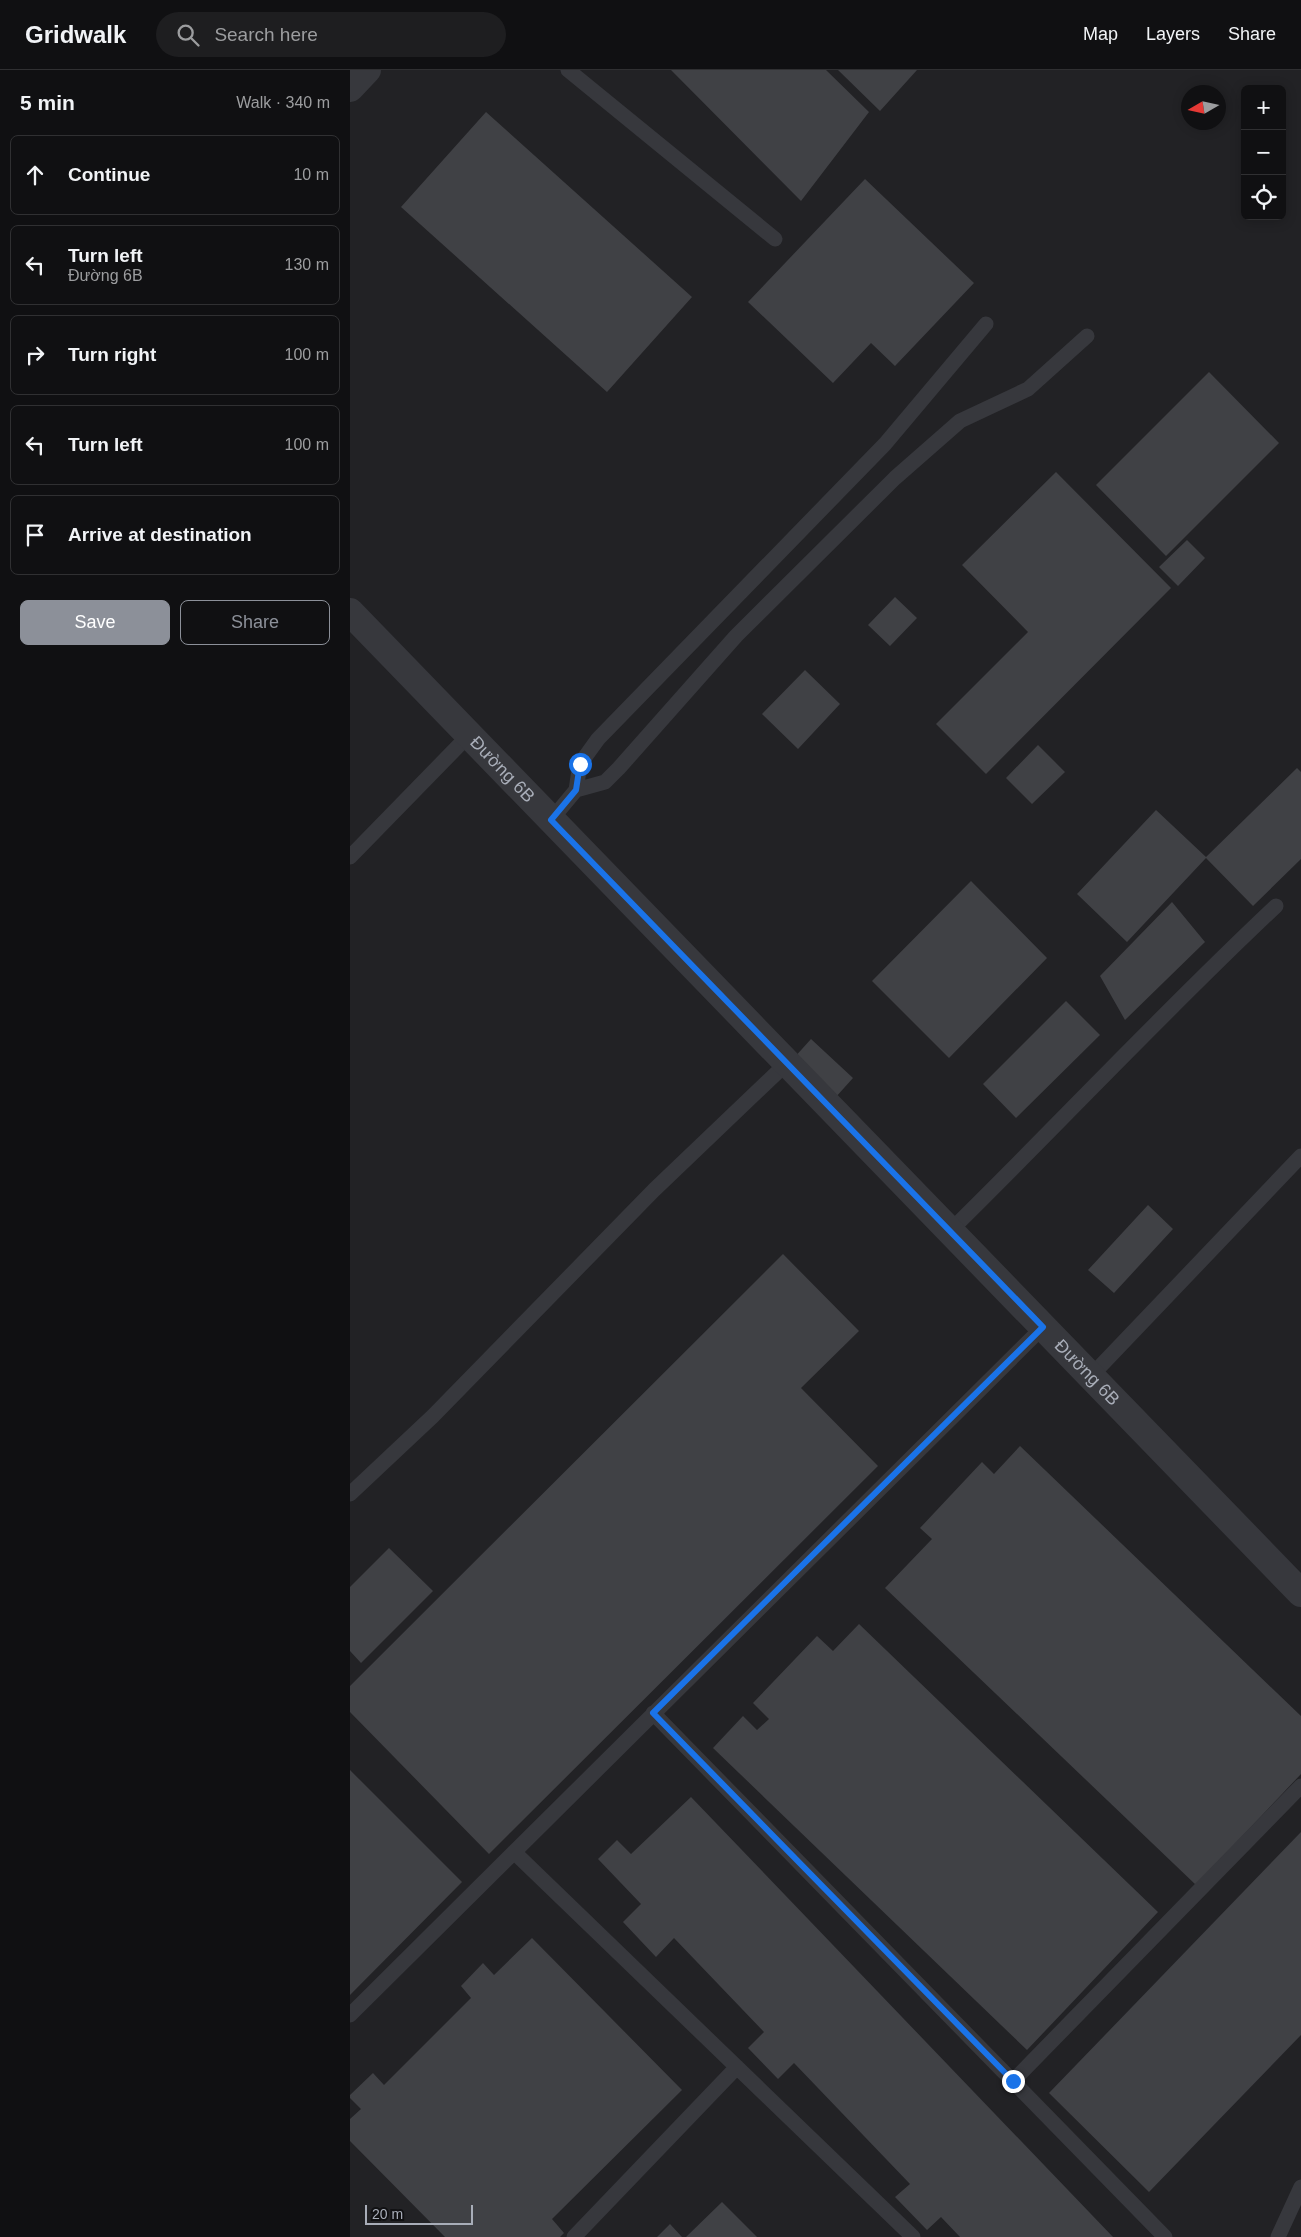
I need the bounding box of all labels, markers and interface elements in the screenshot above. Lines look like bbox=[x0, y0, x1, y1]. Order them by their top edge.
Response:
search box bbox=[156, 12, 506, 57]
text: Gridwalk bbox=[25, 21, 126, 48]
icon: search bbox=[174, 21, 202, 49]
text: Search here bbox=[214, 24, 318, 45]
text: Map bbox=[1083, 24, 1118, 44]
text: Layers bbox=[1146, 24, 1200, 44]
text: Share bbox=[1228, 24, 1276, 44]
north arrow bbox=[1181, 85, 1226, 130]
map controls bbox=[1241, 85, 1286, 220]
button: + bbox=[1241, 85, 1286, 130]
text: 5 min bbox=[20, 91, 75, 114]
text: Walk · 340 m bbox=[236, 94, 330, 111]
button: − bbox=[1241, 130, 1286, 175]
icon: ahead bbox=[21, 161, 49, 189]
text: Continue bbox=[68, 164, 150, 185]
text: 10 m bbox=[293, 166, 329, 183]
button: locate bbox=[1241, 175, 1286, 220]
text: Turn left bbox=[68, 245, 143, 266]
icon: left bbox=[21, 251, 49, 279]
text: 130 m bbox=[285, 256, 329, 273]
text: Đường 6B bbox=[68, 267, 143, 284]
icon: right bbox=[21, 341, 49, 369]
text: Turn right bbox=[68, 344, 156, 365]
text: 100 m bbox=[285, 346, 329, 363]
icon: left bbox=[21, 431, 49, 459]
text: Turn left bbox=[68, 434, 143, 455]
text: 100 m bbox=[285, 436, 329, 453]
icon: arrive bbox=[21, 521, 49, 549]
text: Arrive at destination bbox=[68, 524, 252, 545]
button: Save bbox=[20, 600, 170, 645]
button: Share bbox=[180, 600, 330, 645]
street label: Đường 6B bbox=[466, 732, 539, 806]
route start bbox=[569, 753, 592, 776]
street label: Đường 6B bbox=[1051, 1335, 1124, 1409]
route end bbox=[1002, 2070, 1025, 2093]
scale bar bbox=[365, 2202, 472, 2225]
text: 20 m bbox=[372, 2206, 403, 2222]

